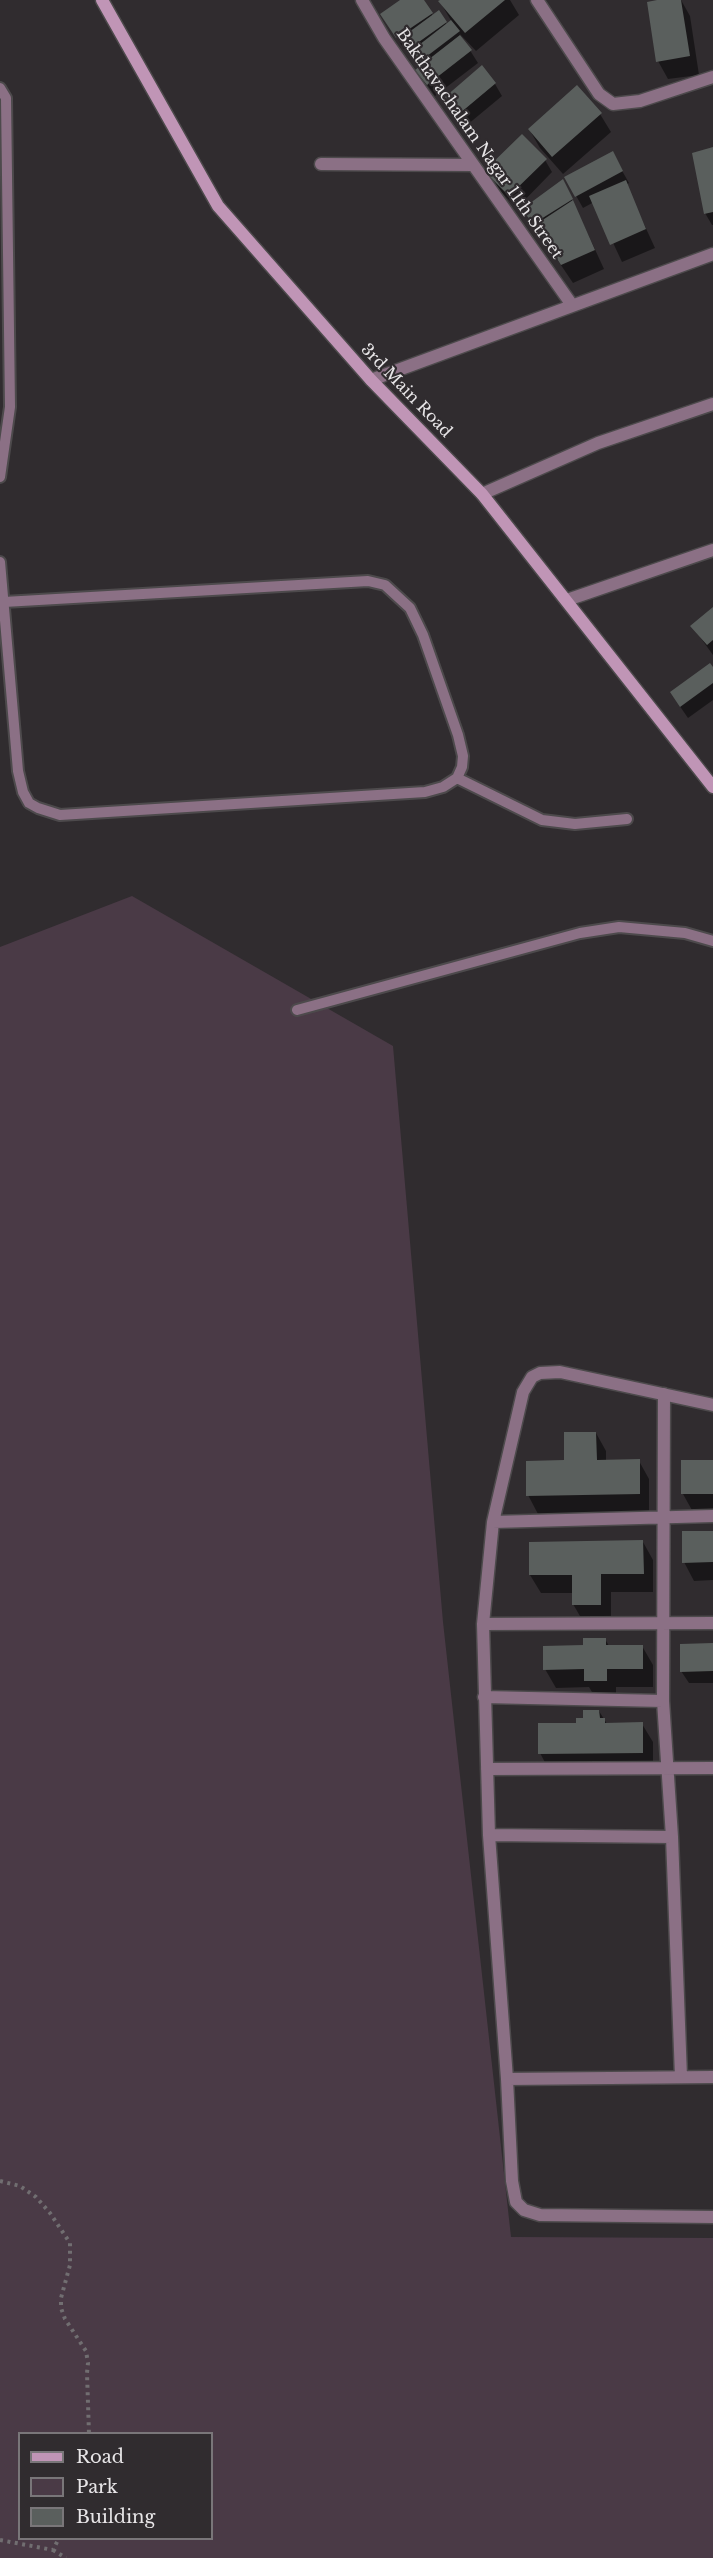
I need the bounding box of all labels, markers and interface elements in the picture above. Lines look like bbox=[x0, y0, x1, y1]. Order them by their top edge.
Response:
street label: Bakthavachalam Nagar 11th Street bbox=[392, 25, 566, 263]
street label: 3rd Main Road bbox=[356, 340, 456, 442]
legend bbox=[18, 2432, 213, 2540]
text: Road bbox=[76, 2446, 124, 2468]
text: Park bbox=[76, 2476, 118, 2498]
text: Building bbox=[76, 2506, 155, 2528]

